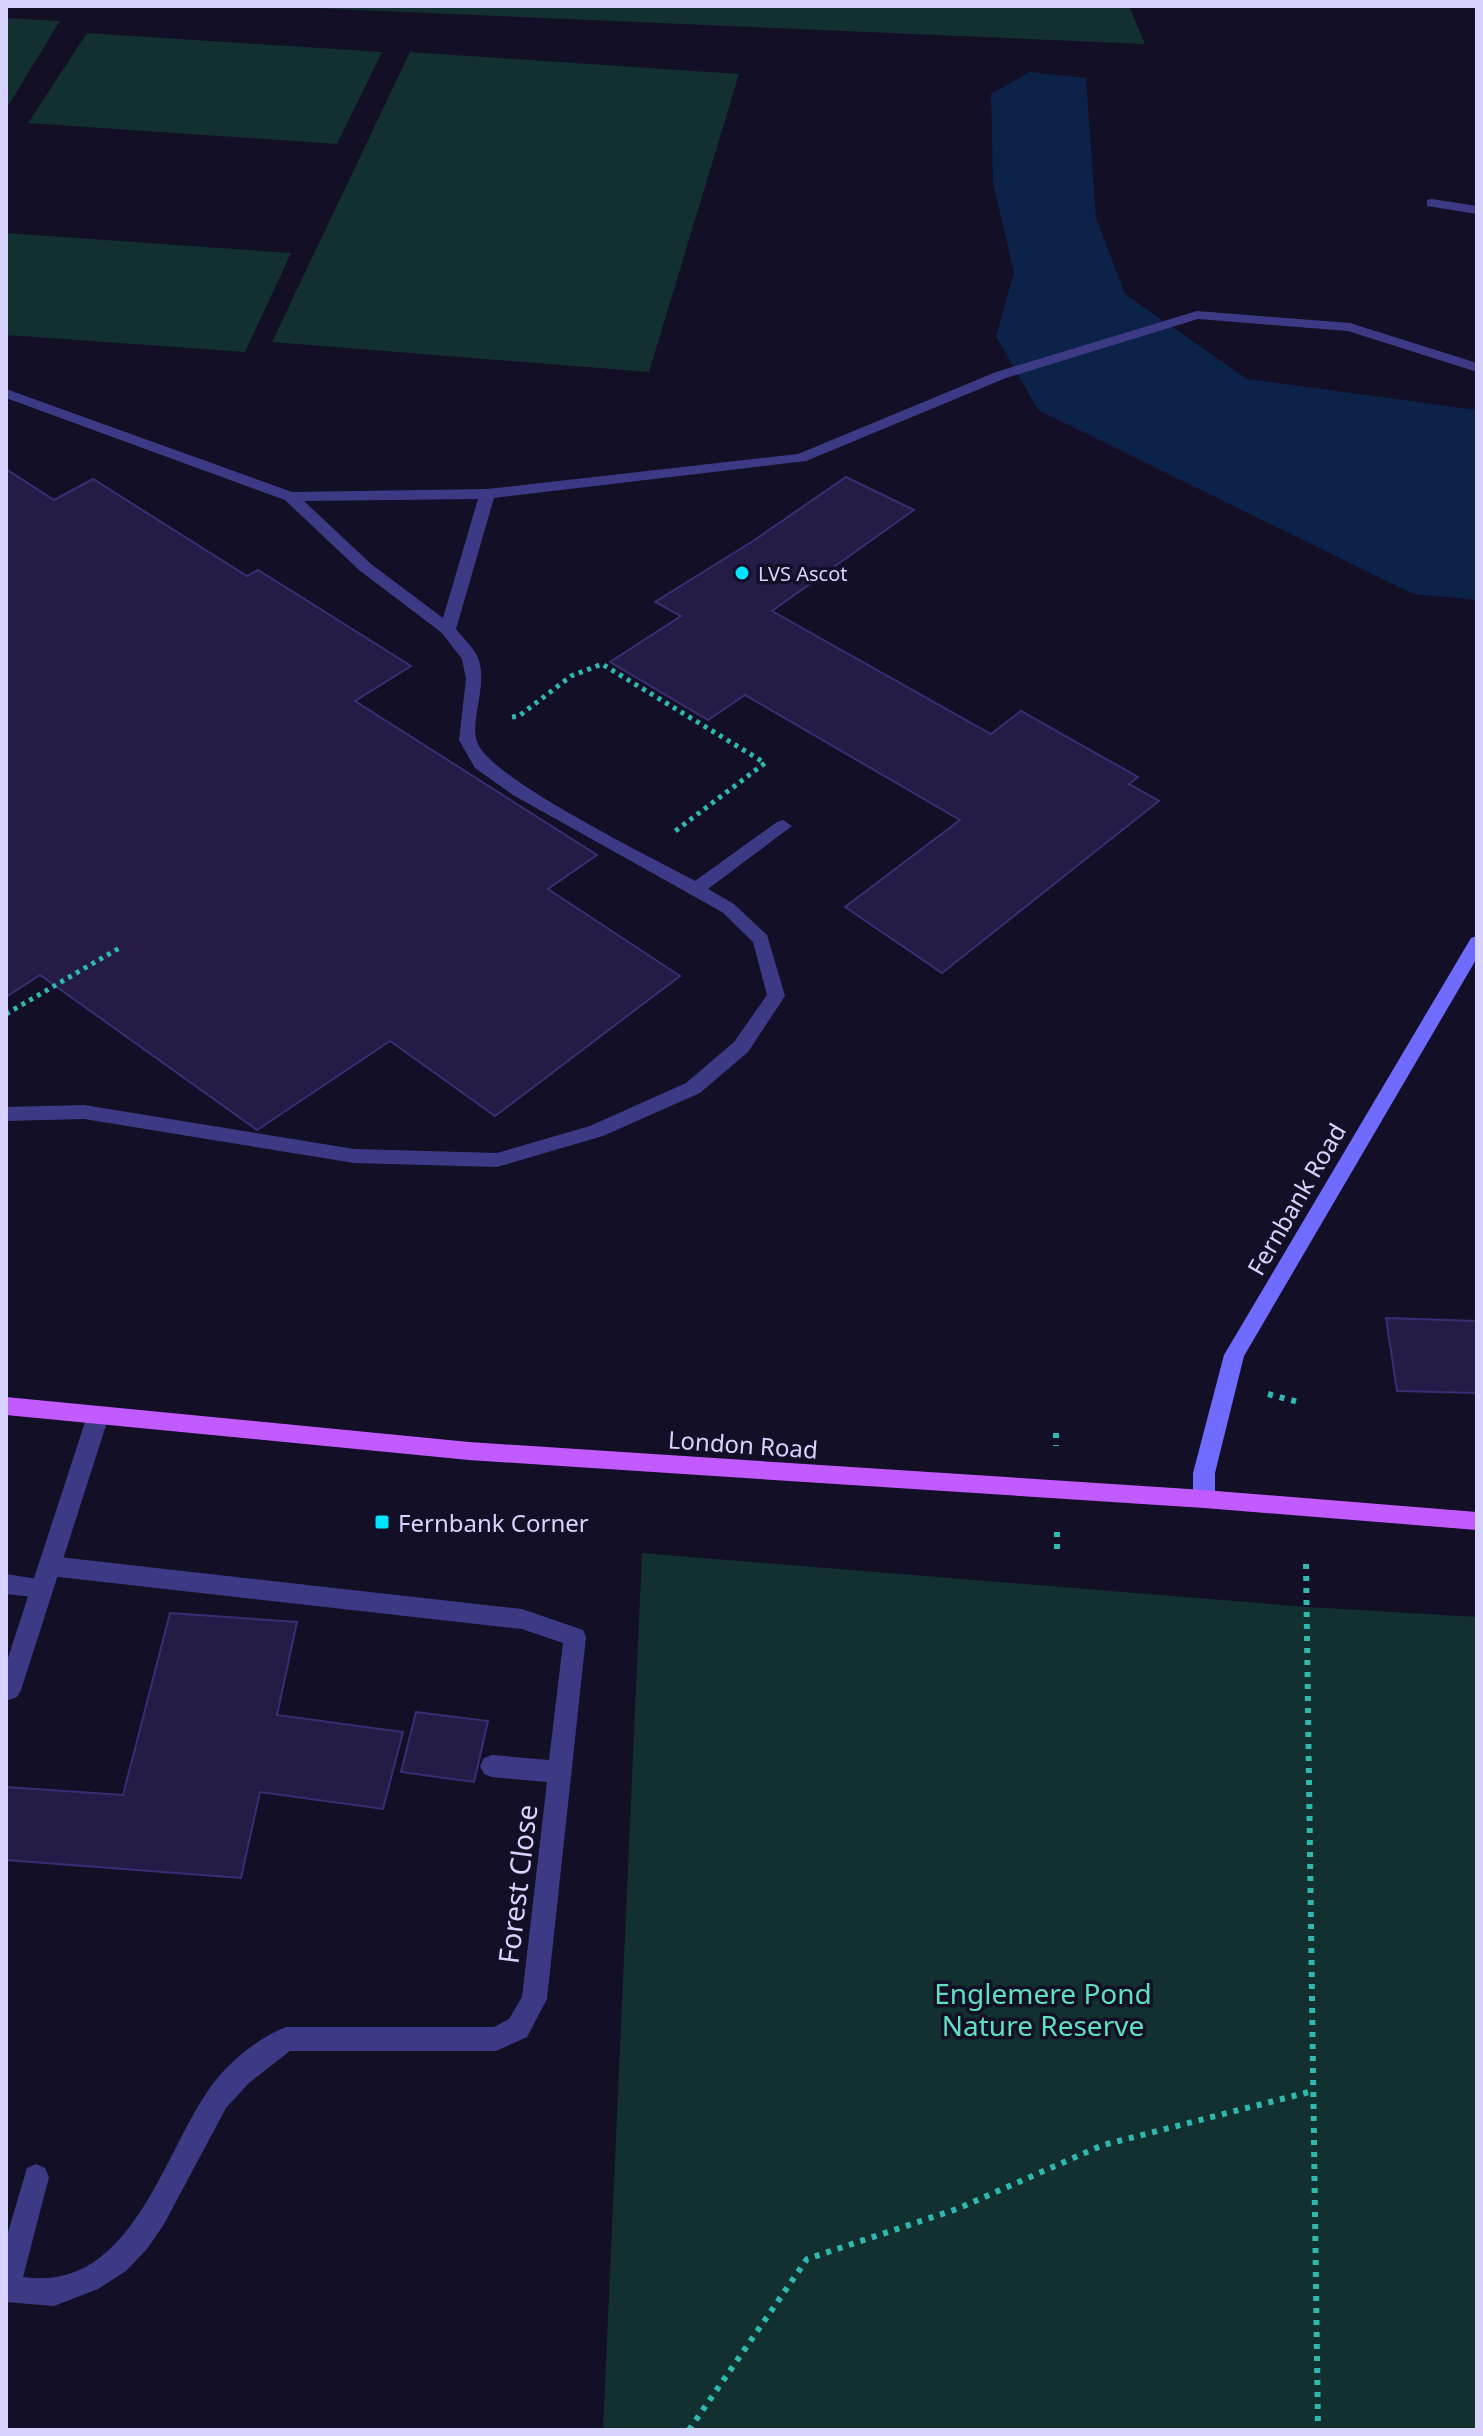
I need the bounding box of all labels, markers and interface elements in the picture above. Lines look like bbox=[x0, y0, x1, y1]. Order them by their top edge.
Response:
place label: LVS Ascot bbox=[758, 560, 848, 587]
marker: LVS Ascot bbox=[733, 564, 751, 582]
street label: Fernbank Road bbox=[1239, 1117, 1353, 1281]
street label: London Road bbox=[667, 1422, 819, 1466]
place label: Fernbank Corner bbox=[398, 1506, 589, 1539]
marker: Fernbank Corner bbox=[373, 1513, 391, 1531]
street label: Forest Close bbox=[488, 1802, 546, 1966]
park label: Englemere Pond Nature Reserve bbox=[934, 1974, 1152, 2044]

